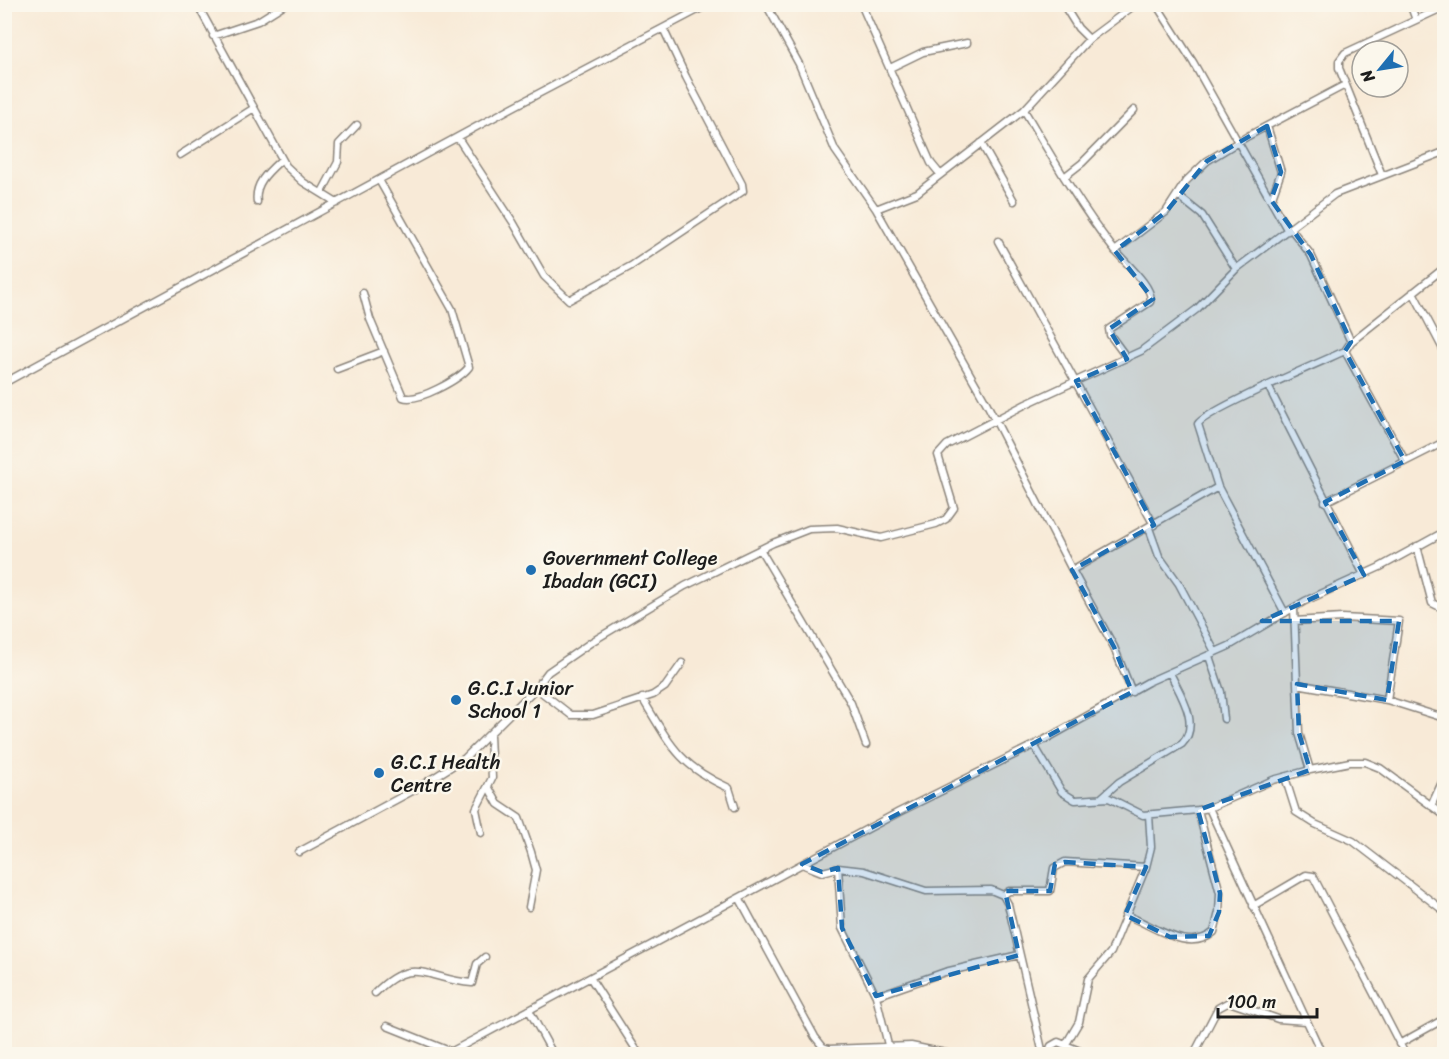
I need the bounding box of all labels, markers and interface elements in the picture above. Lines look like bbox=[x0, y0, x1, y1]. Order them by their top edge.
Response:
north arrow bbox=[1350, 39, 1410, 99]
text: N bbox=[1352, 63, 1383, 89]
place label: Government College Ibadan (GCI) bbox=[542, 541, 718, 599]
marker: Government College Ibadan (GCI) bbox=[524, 563, 538, 577]
place label: G.C.I Junior School 1 bbox=[468, 671, 574, 729]
marker: G.C.I Junior School 1 bbox=[449, 693, 463, 707]
place label: G.C.I Health Centre bbox=[391, 745, 501, 803]
marker: G.C.I Health Centre bbox=[372, 766, 386, 780]
scale bar bbox=[1218, 981, 1317, 1019]
text: 100 m bbox=[1227, 986, 1276, 1018]

